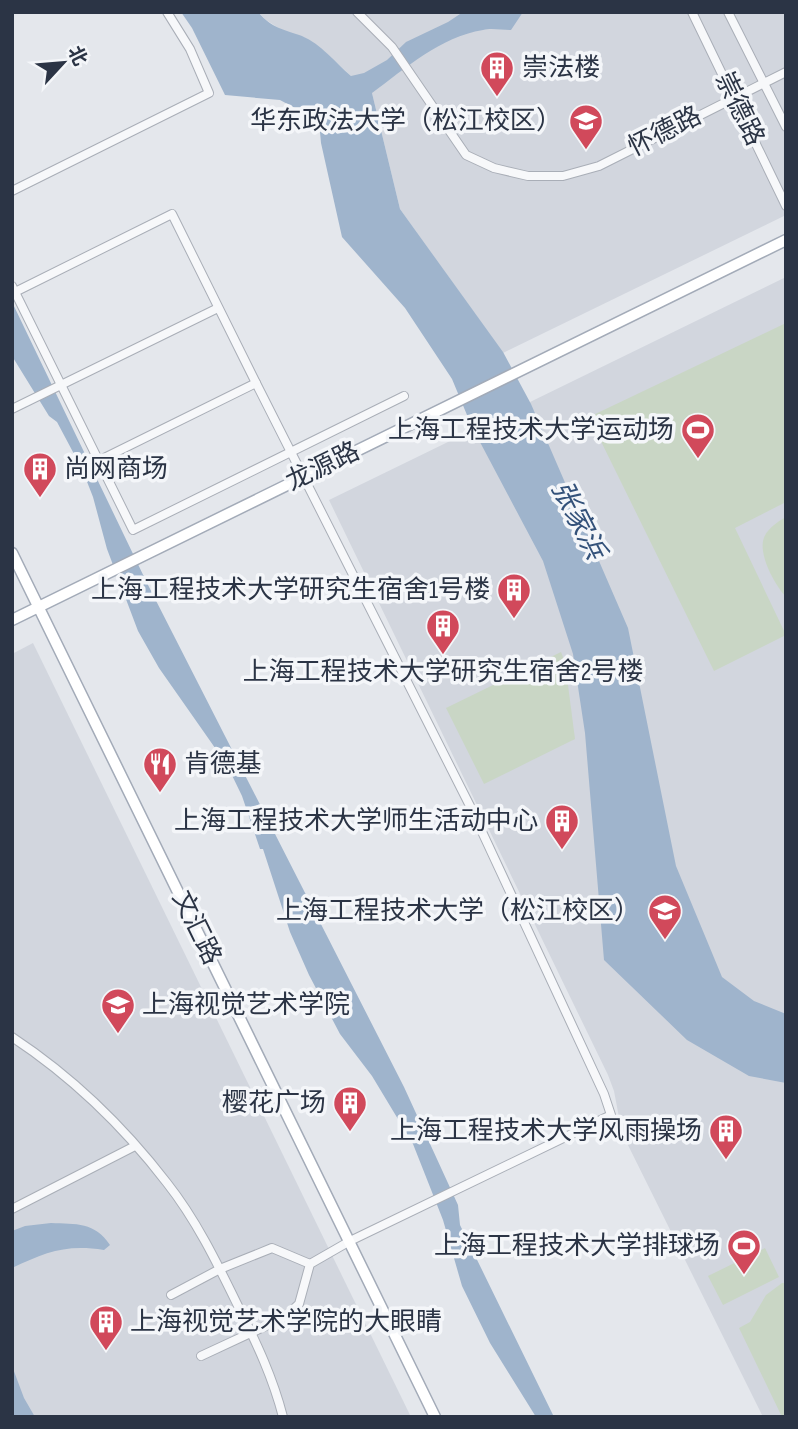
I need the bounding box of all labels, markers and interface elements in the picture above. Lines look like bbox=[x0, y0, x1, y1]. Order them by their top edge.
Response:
north arrow bbox=[28, 28, 98, 98]
text: 北 bbox=[62, 43, 91, 70]
building icon: 崇法楼 bbox=[478, 49, 516, 98]
place label: 崇法楼 bbox=[522, 53, 600, 84]
street label: 崇德路 bbox=[708, 67, 770, 151]
street label: 怀德路 bbox=[623, 100, 707, 164]
school or university icon: 华东政法大学（松江校区） bbox=[567, 102, 605, 151]
place label: 华东政法大学（松江校区） bbox=[250, 106, 562, 137]
sports icon: 上海工程技术大学运动场 bbox=[679, 411, 717, 460]
place label: 上海工程技术大学运动场 bbox=[388, 415, 674, 446]
street label: 龙源路 bbox=[281, 436, 365, 498]
building icon: 尚网商场 bbox=[21, 450, 59, 499]
place label: 尚网商场 bbox=[64, 454, 168, 485]
water label: 张家浜 bbox=[544, 475, 613, 568]
building icon: 上海工程技术大学研究生宿舍1号楼 bbox=[495, 571, 533, 620]
place label: 上海工程技术大学研究生宿舍1号楼 bbox=[91, 575, 490, 606]
building icon: 上海工程技术大学研究生宿舍2号楼 bbox=[424, 607, 462, 656]
place label: 上海工程技术大学研究生宿舍2号楼 bbox=[243, 657, 643, 688]
restaurant icon: 肯德基 bbox=[141, 745, 179, 794]
place label: 肯德基 bbox=[184, 749, 262, 780]
building icon: 上海工程技术大学师生活动中心 bbox=[543, 802, 581, 851]
place label: 上海工程技术大学师生活动中心 bbox=[174, 806, 538, 837]
street label: 文汇路 bbox=[165, 886, 227, 970]
school or university icon: 上海工程技术大学（松江校区） bbox=[646, 892, 684, 941]
place label: 上海工程技术大学（松江校区） bbox=[276, 896, 640, 927]
school or university icon: 上海视觉艺术学院 bbox=[99, 986, 137, 1035]
place label: 上海视觉艺术学院 bbox=[142, 990, 350, 1021]
building icon: 樱花广场 bbox=[331, 1084, 369, 1133]
place label: 樱花广场 bbox=[222, 1088, 326, 1119]
building icon: 上海工程技术大学风雨操场 bbox=[707, 1112, 745, 1161]
place label: 上海工程技术大学风雨操场 bbox=[390, 1116, 702, 1147]
sports icon: 上海工程技术大学排球场 bbox=[725, 1227, 763, 1276]
place label: 上海工程技术大学排球场 bbox=[434, 1231, 720, 1262]
building icon: 上海视觉艺术学院的大眼睛 bbox=[87, 1303, 125, 1352]
place label: 上海视觉艺术学院的大眼睛 bbox=[130, 1307, 442, 1338]

